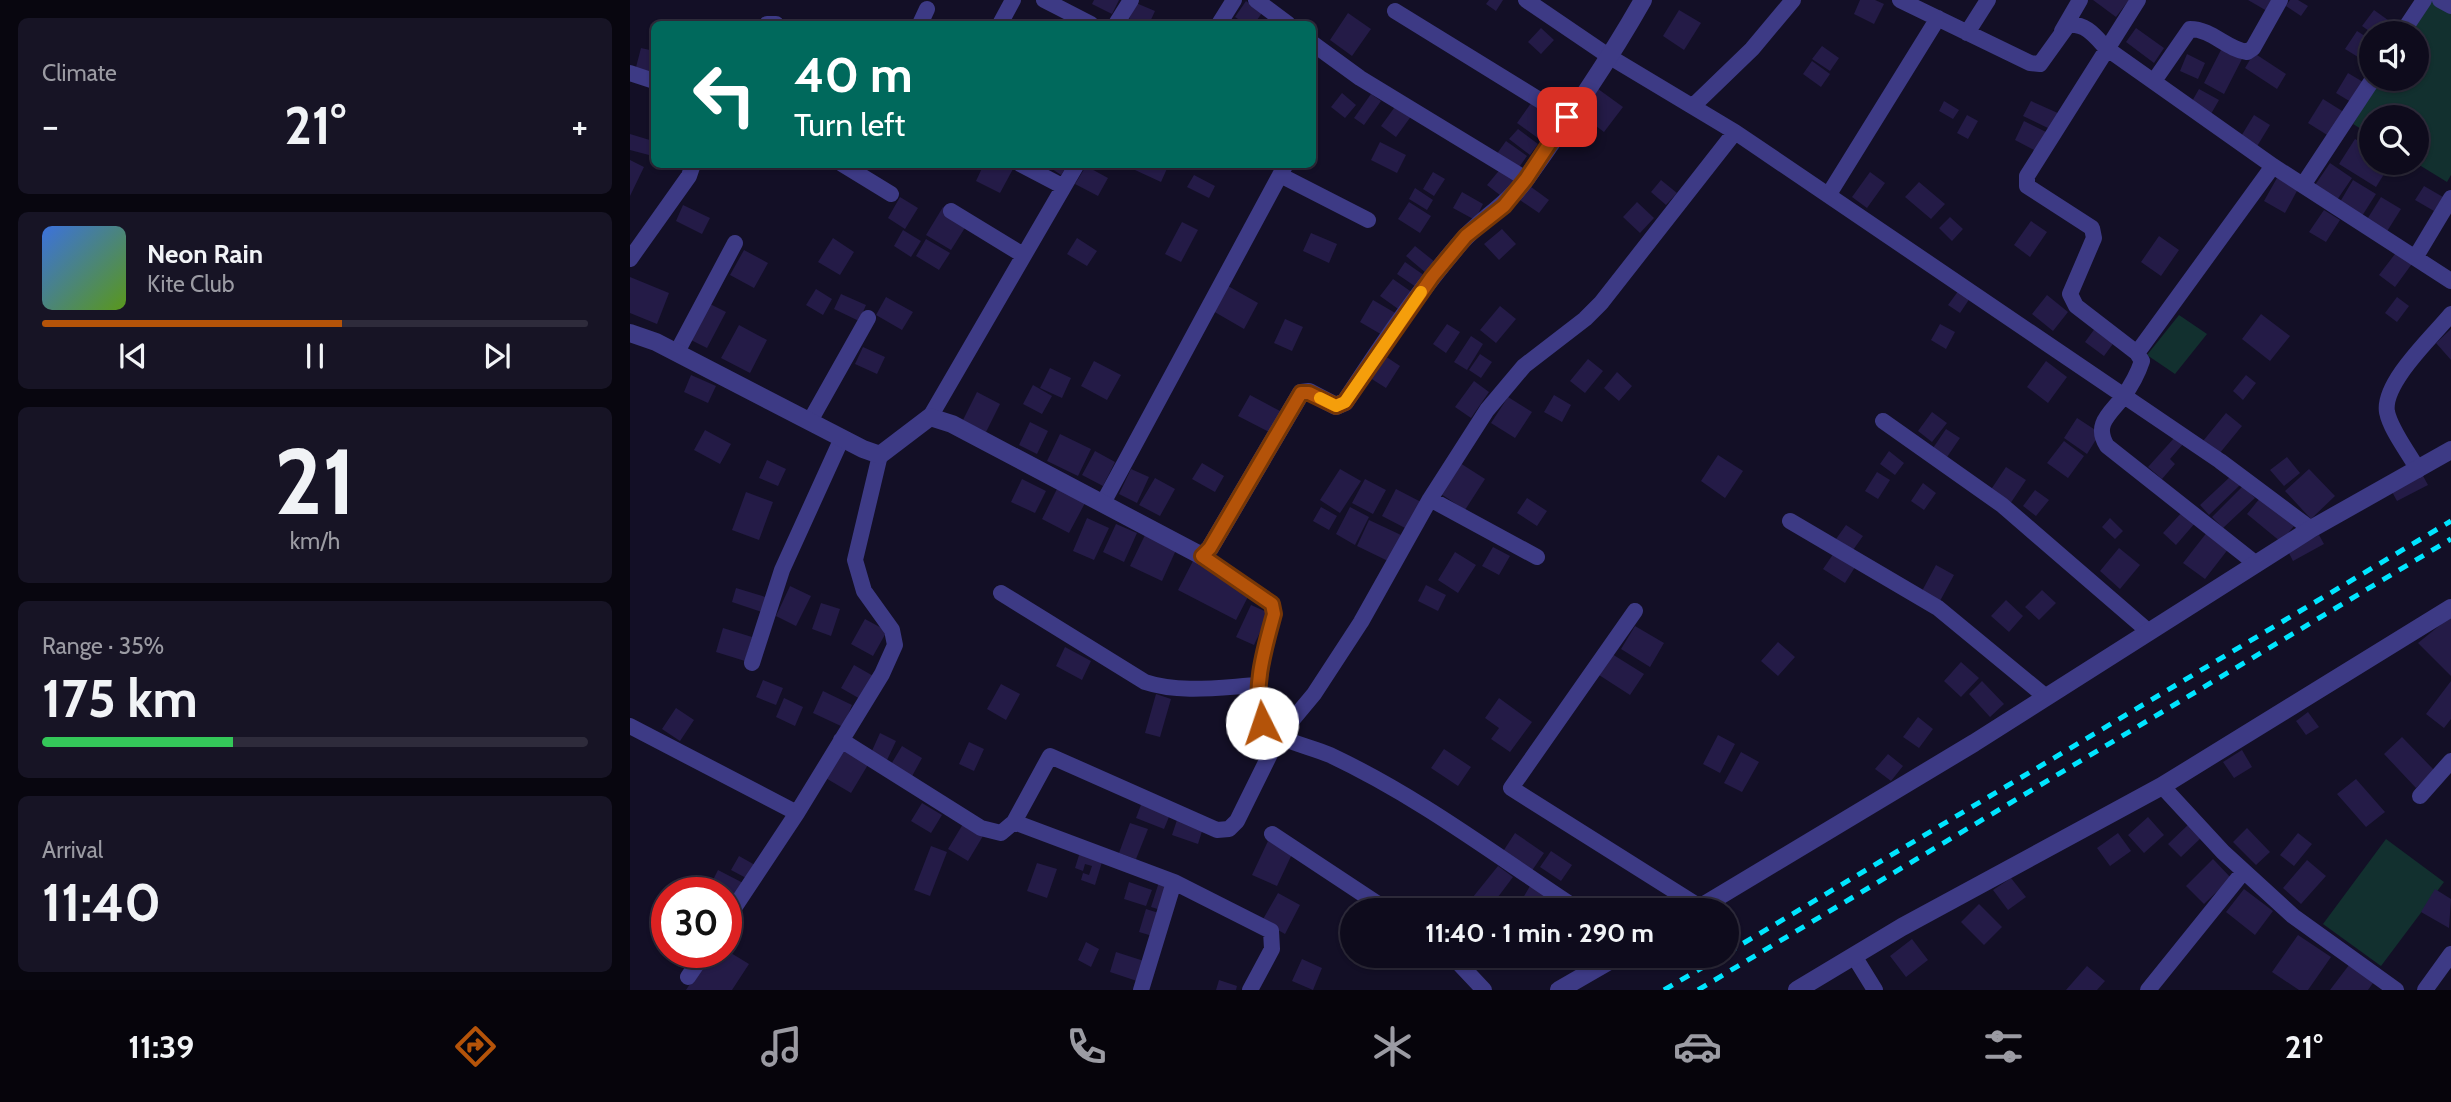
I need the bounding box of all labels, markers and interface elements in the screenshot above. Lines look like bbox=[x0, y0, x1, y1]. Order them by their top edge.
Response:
map controls bbox=[2359, 21, 2429, 175]
button: sound bbox=[2359, 21, 2429, 91]
text: 40 m bbox=[794, 45, 913, 104]
icon: left bbox=[679, 49, 770, 140]
text: Climate bbox=[42, 59, 117, 87]
pin bbox=[1537, 87, 1597, 147]
text: 21° bbox=[284, 94, 346, 157]
icon: arrive bbox=[1548, 98, 1586, 136]
text: − bbox=[42, 102, 59, 149]
text: + bbox=[571, 102, 588, 149]
text: Turn left bbox=[794, 105, 905, 144]
button: search bbox=[2359, 105, 2429, 175]
text: Neon Rain bbox=[147, 238, 263, 270]
text: Kite Club bbox=[147, 270, 234, 298]
icon: previous bbox=[114, 337, 152, 375]
icon: pause bbox=[296, 337, 334, 375]
icon: next bbox=[478, 337, 516, 375]
text: 21 bbox=[274, 426, 356, 537]
text: km/h bbox=[290, 527, 340, 555]
text: Range · 35% bbox=[42, 632, 164, 660]
text: 175 km bbox=[42, 667, 198, 730]
position arrow bbox=[1225, 686, 1299, 760]
text: Arrival bbox=[42, 836, 103, 864]
text: 11:40 bbox=[42, 871, 161, 934]
speed limit sign: 30 bbox=[651, 877, 742, 968]
text: 11:40 · 1 min · 290 m bbox=[1425, 917, 1654, 949]
icon: directions bbox=[451, 1022, 500, 1071]
icon: music bbox=[757, 1022, 806, 1071]
icon: phone bbox=[1062, 1022, 1111, 1071]
icon: climate bbox=[1368, 1022, 1417, 1071]
icon: car bbox=[1673, 1022, 1722, 1071]
icon: filters bbox=[1979, 1022, 2028, 1071]
text: 11:39 bbox=[128, 1027, 194, 1066]
text: 21° bbox=[2285, 1027, 2323, 1066]

